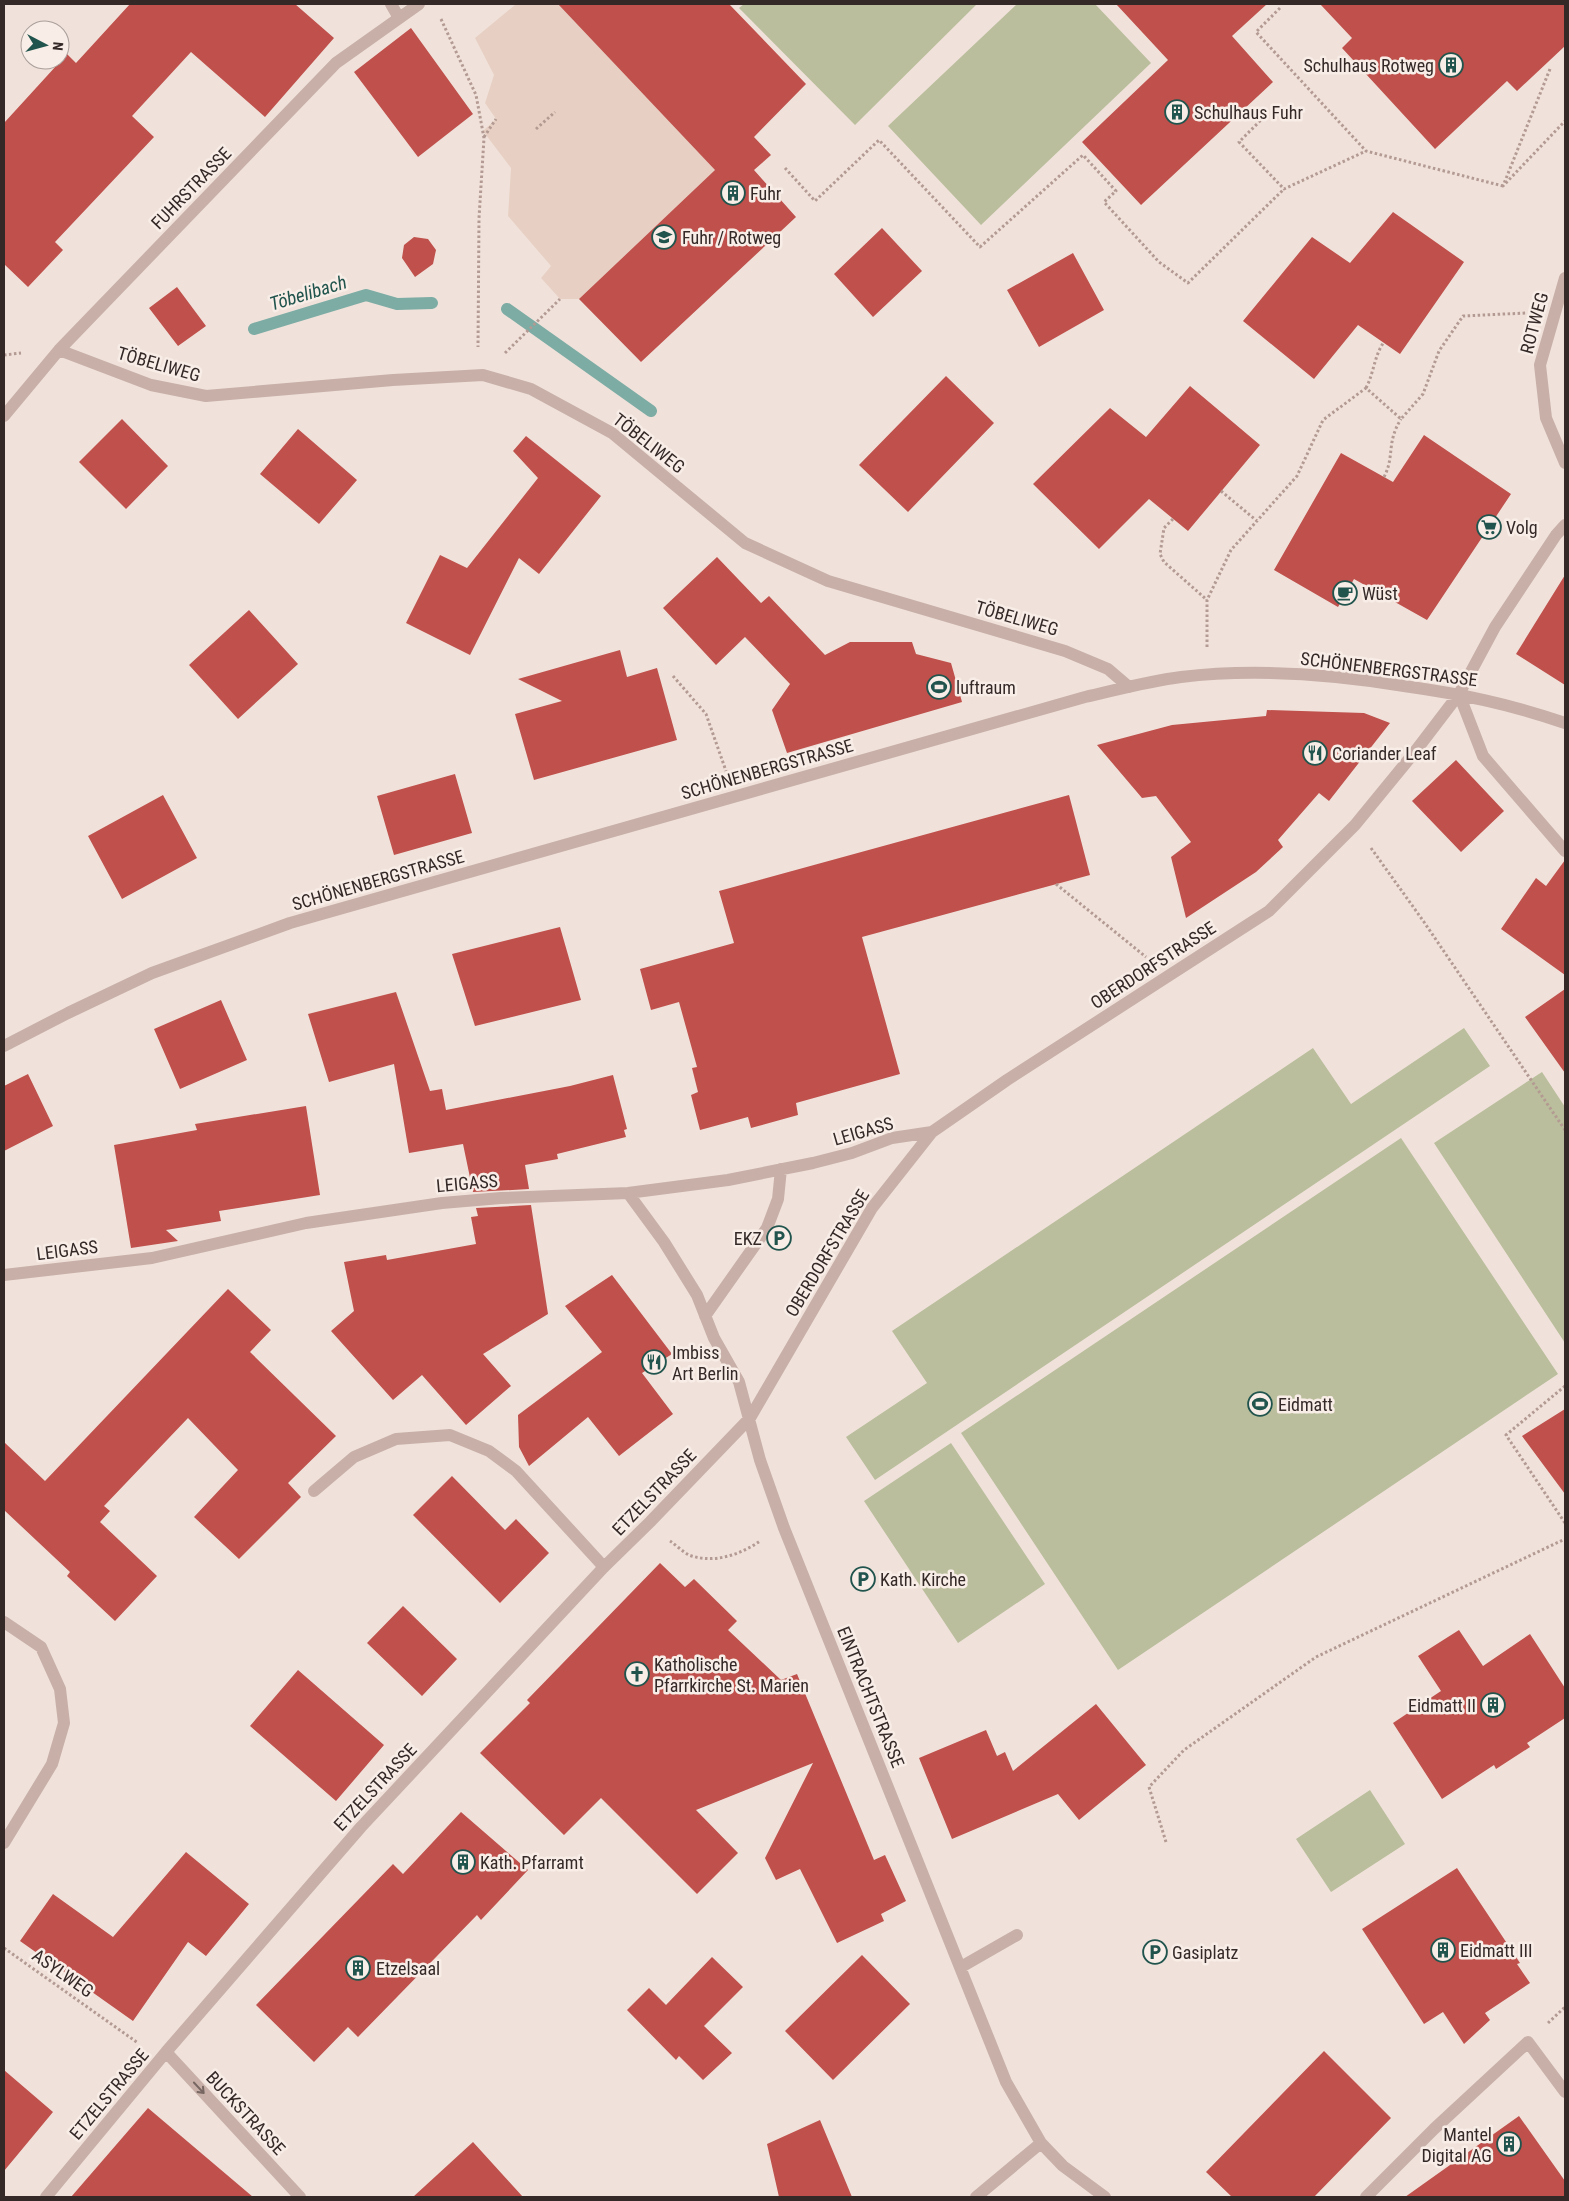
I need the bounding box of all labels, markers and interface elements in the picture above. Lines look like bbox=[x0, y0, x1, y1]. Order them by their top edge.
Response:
north arrow bbox=[20, 20, 70, 70]
text: N bbox=[50, 41, 66, 51]
building icon: Schulhaus Rotweg bbox=[1438, 52, 1464, 78]
place label: Schulhaus Rotweg bbox=[1304, 55, 1434, 76]
building icon: Schulhaus Fuhr bbox=[1164, 99, 1190, 125]
place label: Schulhaus Fuhr bbox=[1194, 102, 1303, 123]
street label: FUHRSTRASSE bbox=[147, 143, 235, 233]
building icon: Fuhr bbox=[720, 180, 746, 206]
place label: Fuhr bbox=[750, 183, 782, 204]
school or university icon: Fuhr / Rotweg bbox=[651, 224, 677, 250]
place label: Fuhr / Rotweg bbox=[682, 227, 781, 248]
water label: Töbelibach bbox=[267, 270, 349, 316]
street label: ROTWEG bbox=[1516, 290, 1552, 356]
street label: TÖBELIWEG bbox=[115, 342, 203, 386]
street label: TÖBELIWEG bbox=[609, 409, 689, 477]
supermarket icon: Volg bbox=[1476, 514, 1502, 540]
place label: Volg bbox=[1506, 517, 1538, 538]
cafe icon: Wüst bbox=[1332, 580, 1358, 606]
place label: Wüst bbox=[1362, 583, 1398, 604]
street label: TÖBELIWEG bbox=[973, 596, 1061, 640]
street label: SCHÖNENBERGSTRASSE bbox=[1299, 648, 1479, 690]
sports icon: luftraum bbox=[926, 674, 952, 700]
place label: luftraum bbox=[956, 677, 1016, 698]
street label: SCHÖNENBERGSTRASSE bbox=[679, 734, 855, 804]
restaurant icon: Coriander Leaf bbox=[1302, 740, 1328, 766]
place label: Coriander Leaf bbox=[1332, 743, 1437, 764]
street label: SCHÖNENBERGSTRASSE bbox=[290, 845, 466, 915]
street label: OBERDORFSTRASSE bbox=[1087, 917, 1219, 1013]
street label: LEIGASS bbox=[830, 1112, 896, 1150]
street label: LEIGASS bbox=[435, 1170, 499, 1196]
street label: OBERDORFSTRASSE bbox=[781, 1186, 873, 1320]
parking icon: EKZ bbox=[766, 1225, 792, 1251]
place label: EKZ bbox=[734, 1228, 762, 1249]
street label: LEIGASS bbox=[35, 1236, 99, 1264]
place label: Imbiss Art Berlin bbox=[672, 1342, 739, 1384]
restaurant icon: Imbiss Art Berlin bbox=[641, 1349, 667, 1375]
sports icon: Eidmatt bbox=[1247, 1391, 1273, 1417]
place label: Eidmatt bbox=[1278, 1394, 1333, 1415]
street label: ETZELSTRASSE bbox=[608, 1445, 700, 1539]
parking icon: Kath. Kirche bbox=[850, 1566, 876, 1592]
place label: Kath. Kirche bbox=[880, 1569, 966, 1590]
street label: EINTRACHTSTRASSE bbox=[833, 1623, 909, 1771]
place label: Katholische Pfarrkirche St. Marien bbox=[654, 1654, 809, 1696]
church icon: Katholische Pfarrkirche St. Marien bbox=[624, 1661, 650, 1687]
building icon: Eidmatt II bbox=[1480, 1692, 1506, 1718]
place label: Eidmatt II bbox=[1408, 1695, 1476, 1716]
street label: ETZELSTRASSE bbox=[329, 1739, 421, 1835]
building icon: Kath. Pfarramt bbox=[450, 1849, 476, 1875]
place label: Kath. Pfarramt bbox=[480, 1852, 584, 1873]
building icon: Eidmatt III bbox=[1430, 1937, 1456, 1963]
parking icon: Gasiplatz bbox=[1142, 1939, 1168, 1965]
place label: Eidmatt III bbox=[1460, 1940, 1532, 1961]
place label: Gasiplatz bbox=[1172, 1942, 1239, 1963]
street label: ASYLWEG bbox=[28, 1944, 98, 2002]
building icon: Etzelsaal bbox=[345, 1955, 371, 1981]
place label: Etzelsaal bbox=[376, 1958, 440, 1979]
street label: ETZELSTRASSE bbox=[65, 2044, 153, 2144]
street label: BUCKSTRASSE bbox=[202, 2067, 290, 2159]
one-way arrow bbox=[193, 2082, 205, 2095]
place label: Mantel Digital AG bbox=[1421, 2124, 1492, 2166]
building icon: Mantel Digital AG bbox=[1496, 2131, 1522, 2157]

